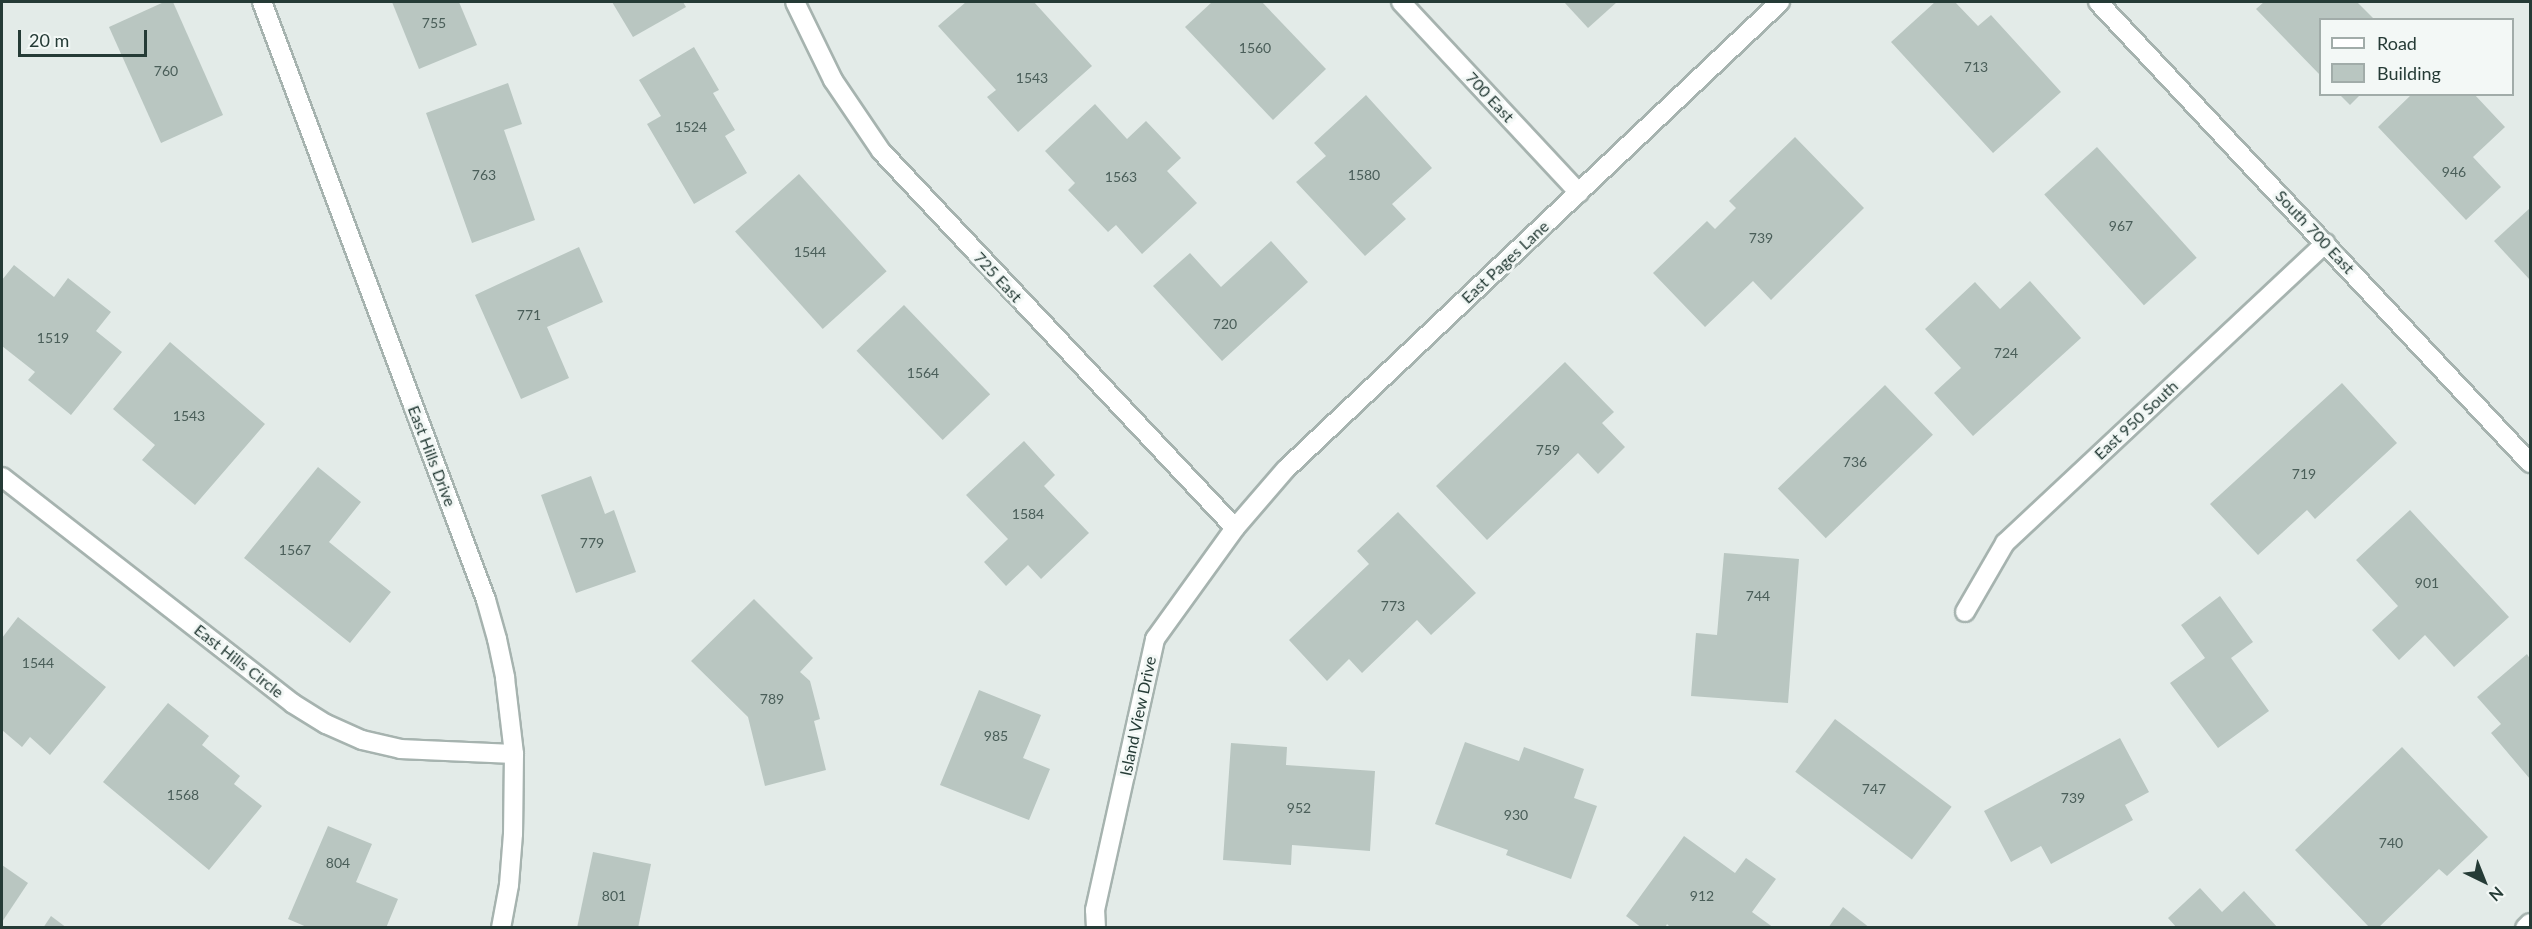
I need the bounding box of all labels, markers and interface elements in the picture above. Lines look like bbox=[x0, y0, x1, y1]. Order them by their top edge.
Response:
house number: 755 bbox=[422, 15, 446, 31]
scale bar bbox=[21, 18, 150, 56]
legend bbox=[2319, 18, 2514, 96]
text: 20 m bbox=[29, 29, 69, 51]
text: Road bbox=[2377, 32, 2417, 54]
house number: 1560 bbox=[1239, 40, 1271, 56]
house number: 713 bbox=[1964, 59, 1988, 75]
text: Building bbox=[2377, 62, 2441, 84]
house number: 760 bbox=[154, 63, 178, 79]
street label: 700 East bbox=[1462, 68, 1518, 126]
house number: 1543 bbox=[1016, 70, 1048, 86]
house number: 1524 bbox=[675, 119, 707, 135]
house number: 946 bbox=[2442, 164, 2466, 180]
house number: 763 bbox=[472, 167, 496, 183]
house number: 1580 bbox=[1348, 167, 1380, 183]
house number: 1563 bbox=[1105, 169, 1137, 185]
street label: South 700 East bbox=[2271, 186, 2359, 278]
street label: East Pages Lane bbox=[1457, 217, 1553, 307]
house number: 967 bbox=[2109, 218, 2133, 234]
house number: 739 bbox=[1749, 230, 1773, 246]
house number: 1544 bbox=[794, 244, 826, 260]
street label: 725 East bbox=[970, 248, 1026, 306]
house number: 771 bbox=[517, 307, 541, 323]
house number: 720 bbox=[1213, 316, 1237, 332]
house number: 1519 bbox=[37, 330, 69, 346]
house number: 724 bbox=[1994, 345, 2018, 361]
house number: 1564 bbox=[907, 365, 939, 381]
street label: East 950 South bbox=[2090, 376, 2182, 464]
street label: East Hills Drive bbox=[404, 403, 460, 509]
house number: 1543 bbox=[173, 408, 205, 424]
house number: 759 bbox=[1536, 442, 1560, 458]
house number: 736 bbox=[1843, 454, 1867, 470]
house number: 719 bbox=[2292, 466, 2316, 482]
house number: 1584 bbox=[1012, 506, 1044, 522]
house number: 779 bbox=[580, 535, 604, 551]
house number: 1567 bbox=[279, 542, 311, 558]
house number: 901 bbox=[2415, 575, 2439, 591]
house number: 744 bbox=[1746, 588, 1770, 604]
house number: 773 bbox=[1381, 598, 1405, 614]
street label: East Hills Circle bbox=[190, 620, 288, 702]
street label: Island View Drive bbox=[1116, 654, 1160, 778]
house number: 1544 bbox=[22, 655, 54, 671]
house number: 789 bbox=[760, 691, 784, 707]
house number: 985 bbox=[984, 728, 1008, 744]
house number: 747 bbox=[1862, 781, 1886, 797]
house number: 1568 bbox=[167, 787, 199, 803]
house number: 739 bbox=[2061, 790, 2085, 806]
house number: 952 bbox=[1287, 800, 1311, 816]
house number: 930 bbox=[1504, 807, 1528, 823]
house number: 740 bbox=[2379, 835, 2403, 851]
north arrow bbox=[2454, 851, 2514, 911]
house number: 804 bbox=[326, 855, 350, 871]
text: N bbox=[2486, 883, 2508, 906]
house number: 801 bbox=[602, 888, 626, 904]
house number: 912 bbox=[1690, 888, 1714, 904]

